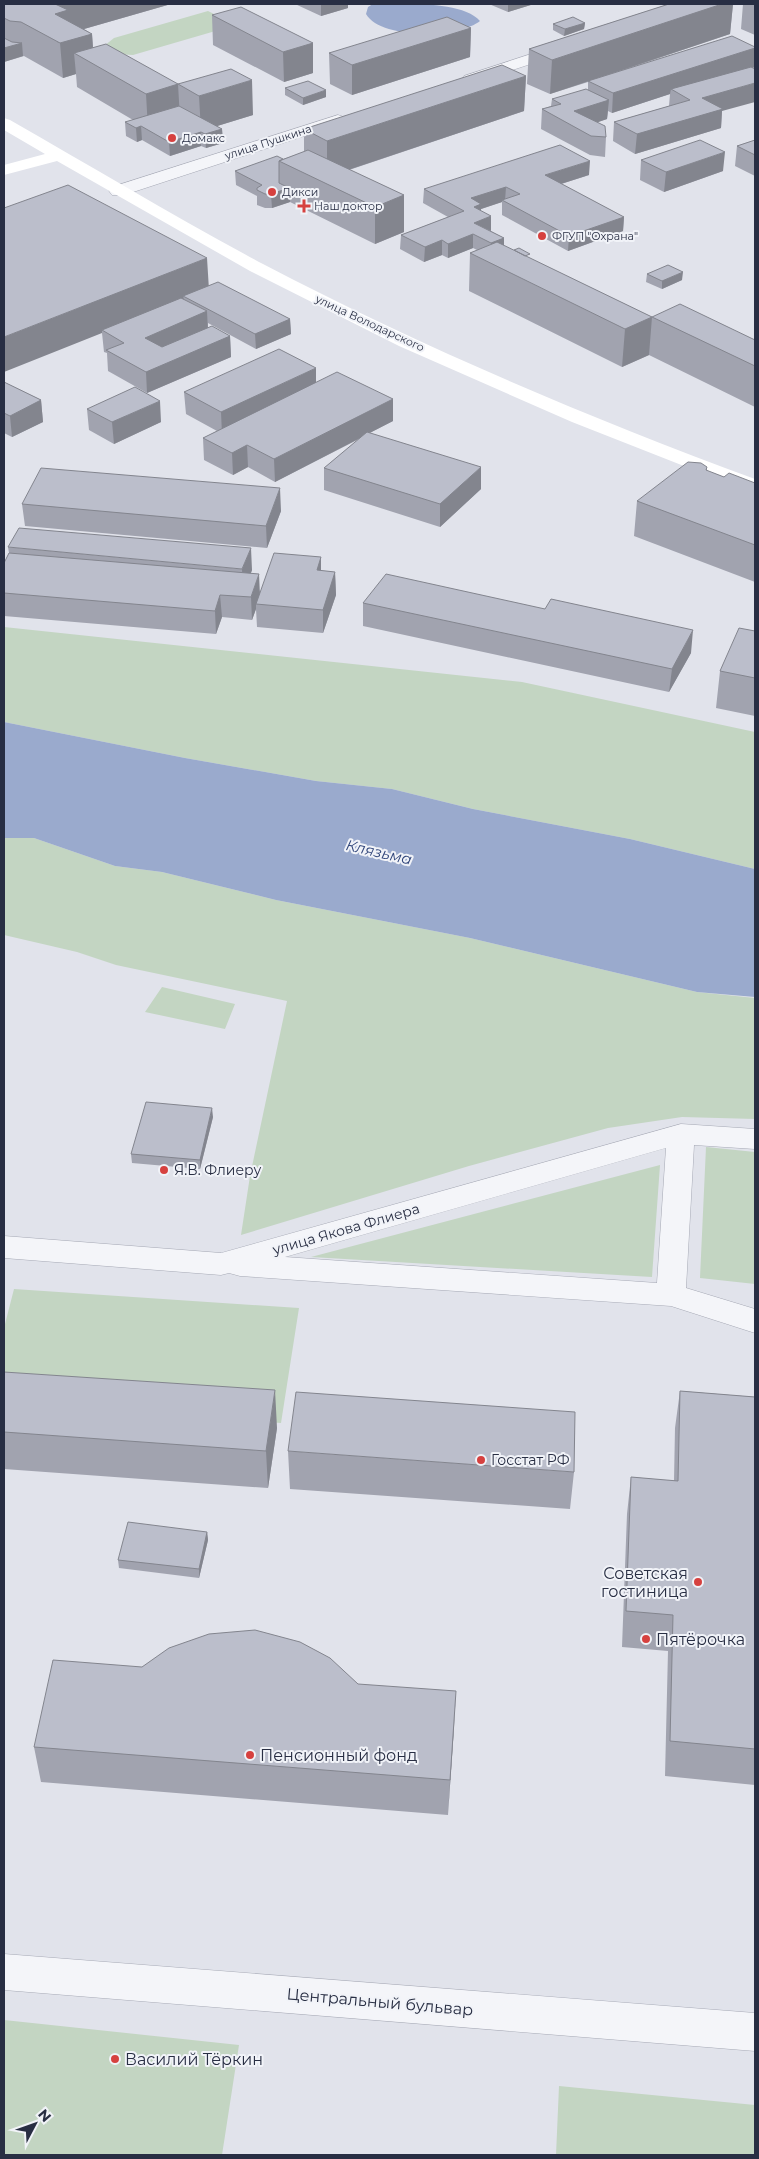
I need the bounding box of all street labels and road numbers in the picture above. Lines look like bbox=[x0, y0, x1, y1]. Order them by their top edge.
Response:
street label: улица Пушкина bbox=[222, 121, 313, 163]
street label: улица Володарского bbox=[312, 291, 427, 354]
street label: улица Якова Флиера bbox=[269, 1199, 422, 1259]
street label: Центральный бульвар bbox=[286, 1984, 474, 2020]

